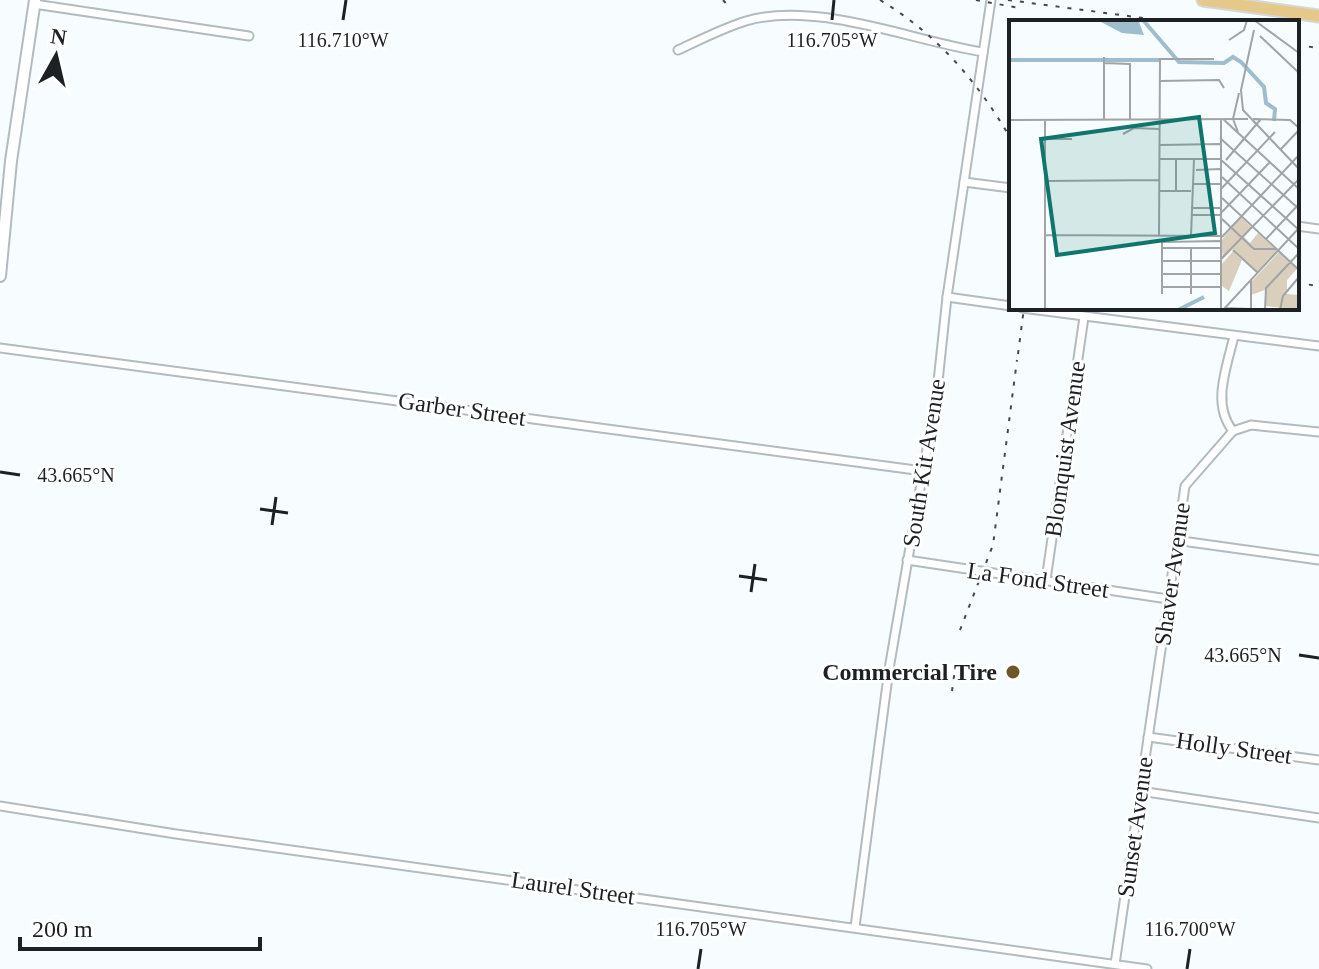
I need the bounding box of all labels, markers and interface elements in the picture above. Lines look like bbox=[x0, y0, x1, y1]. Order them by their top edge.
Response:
north arrow bbox=[16, 16, 96, 96]
inset map bbox=[1009, 20, 1299, 310]
text: N bbox=[49, 23, 68, 50]
text: 116.710°W bbox=[297, 29, 389, 51]
text: 116.705°W bbox=[786, 29, 878, 51]
street label: Blomquist Avenue bbox=[1040, 359, 1090, 539]
street label: South Kit Avenue bbox=[898, 377, 950, 549]
street label: Garber Street bbox=[397, 387, 528, 431]
text: 43.665°N bbox=[37, 464, 115, 486]
street label: Shaver Avenue bbox=[1149, 501, 1195, 647]
street label: La Fond Street bbox=[966, 557, 1111, 603]
text: 43.665°N bbox=[1204, 644, 1282, 666]
place label: Commercial Tire bbox=[822, 659, 997, 685]
marker: Commercial Tire bbox=[1004, 663, 1022, 681]
street label: Holly Street bbox=[1174, 727, 1294, 769]
street label: Sunset Avenue bbox=[1112, 755, 1158, 899]
street label: Laurel Street bbox=[509, 866, 637, 910]
scale bar bbox=[20, 901, 260, 951]
text: 200 m bbox=[32, 916, 93, 942]
text: 116.705°W bbox=[655, 918, 747, 940]
text: 116.700°W bbox=[1144, 918, 1236, 940]

